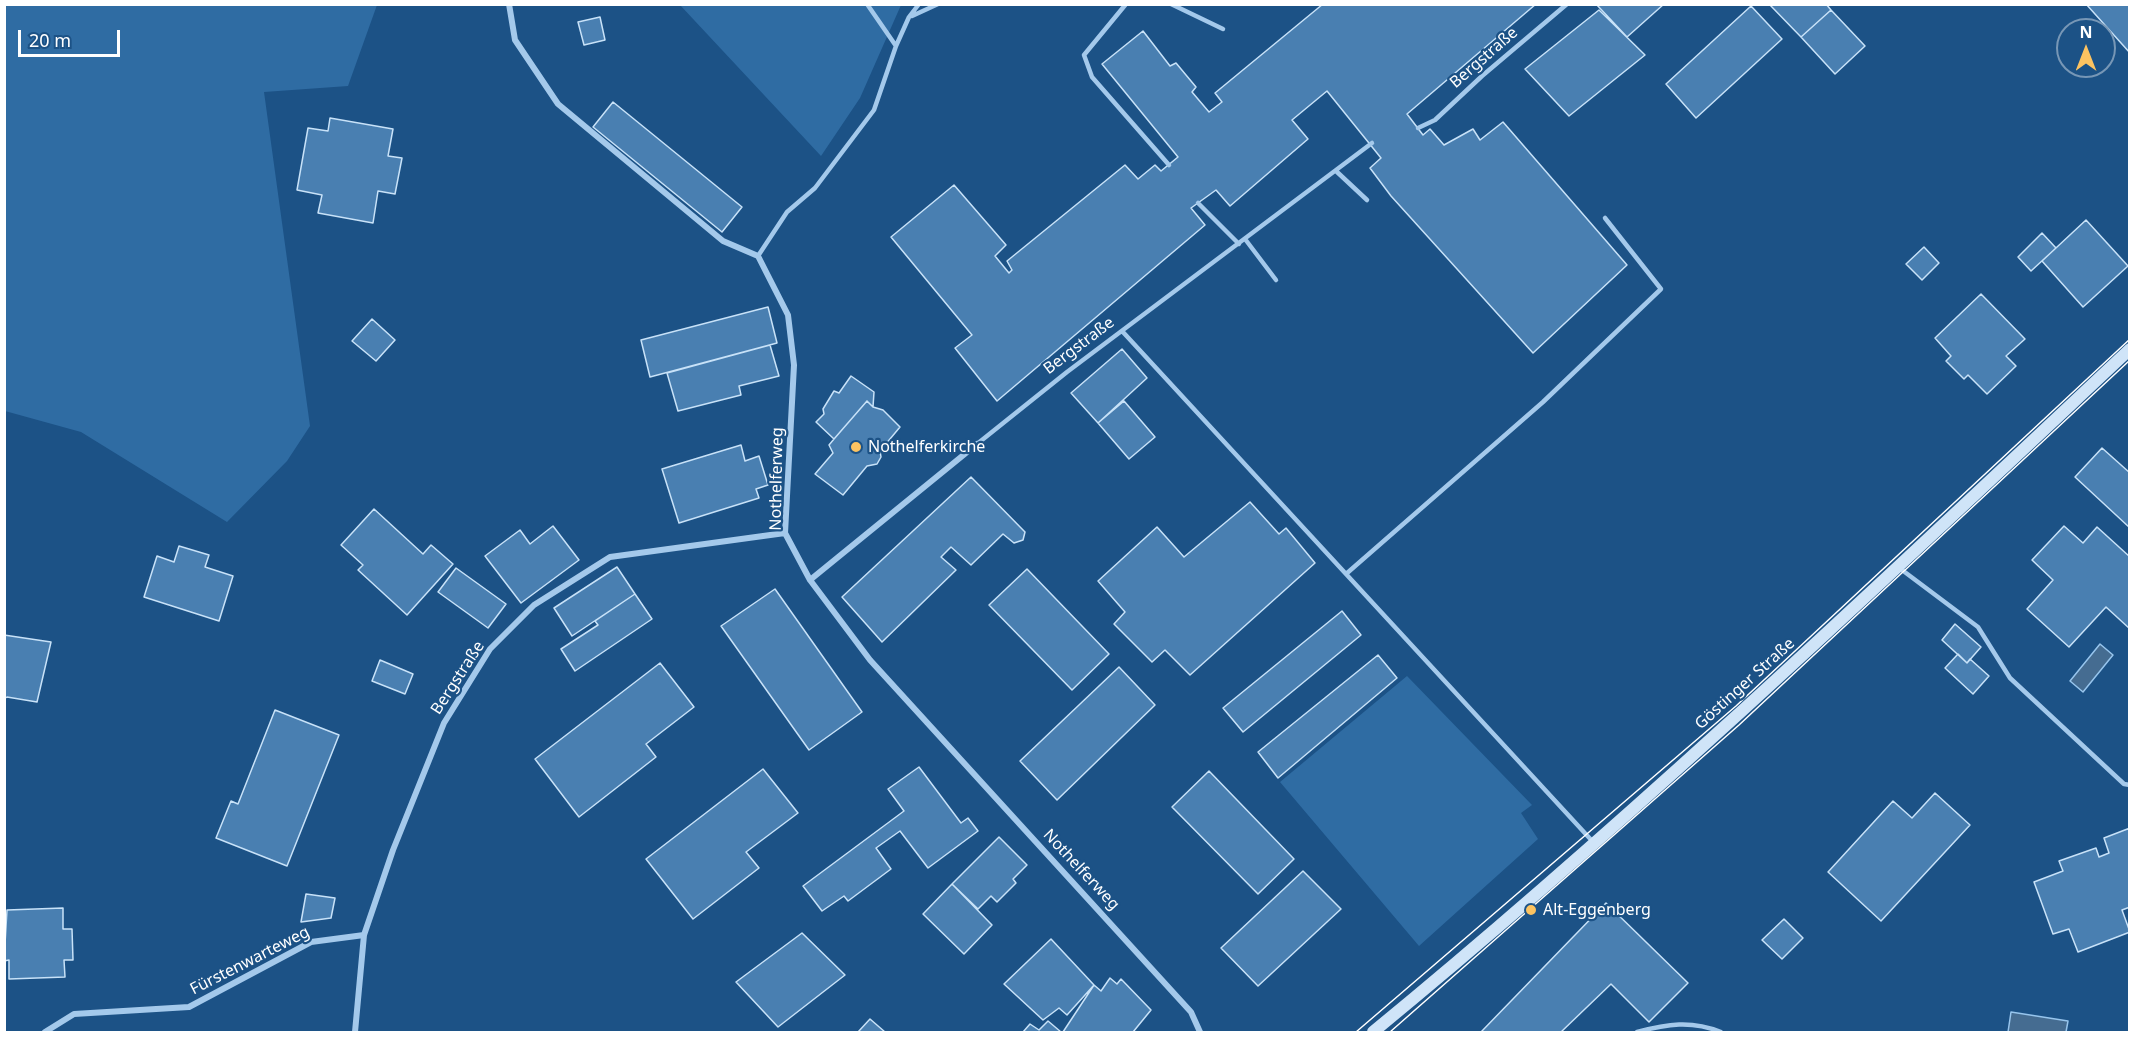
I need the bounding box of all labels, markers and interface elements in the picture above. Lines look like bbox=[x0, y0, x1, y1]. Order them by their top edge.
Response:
scale bar bbox=[21, 18, 123, 56]
north arrow bbox=[2056, 18, 2116, 78]
text: N bbox=[2079, 21, 2093, 43]
street label: Bergstraße bbox=[1446, 23, 1522, 93]
text: 20 m bbox=[29, 28, 71, 52]
street label: Bergstraße bbox=[1040, 313, 1118, 379]
street label: Nothelferweg bbox=[767, 427, 787, 531]
place label: Nothelferkirche bbox=[868, 437, 985, 457]
marker: Nothelferkirche bbox=[849, 440, 863, 454]
street label: Göstinger Straße bbox=[1691, 634, 1799, 734]
street label: Bergstraße bbox=[427, 638, 489, 718]
street label: Nothelferweg bbox=[1039, 826, 1123, 914]
place label: Alt-Eggenberg bbox=[1543, 900, 1651, 920]
marker: Alt-Eggenberg bbox=[1524, 903, 1538, 917]
street label: Fürstenwarteweg bbox=[187, 923, 313, 999]

